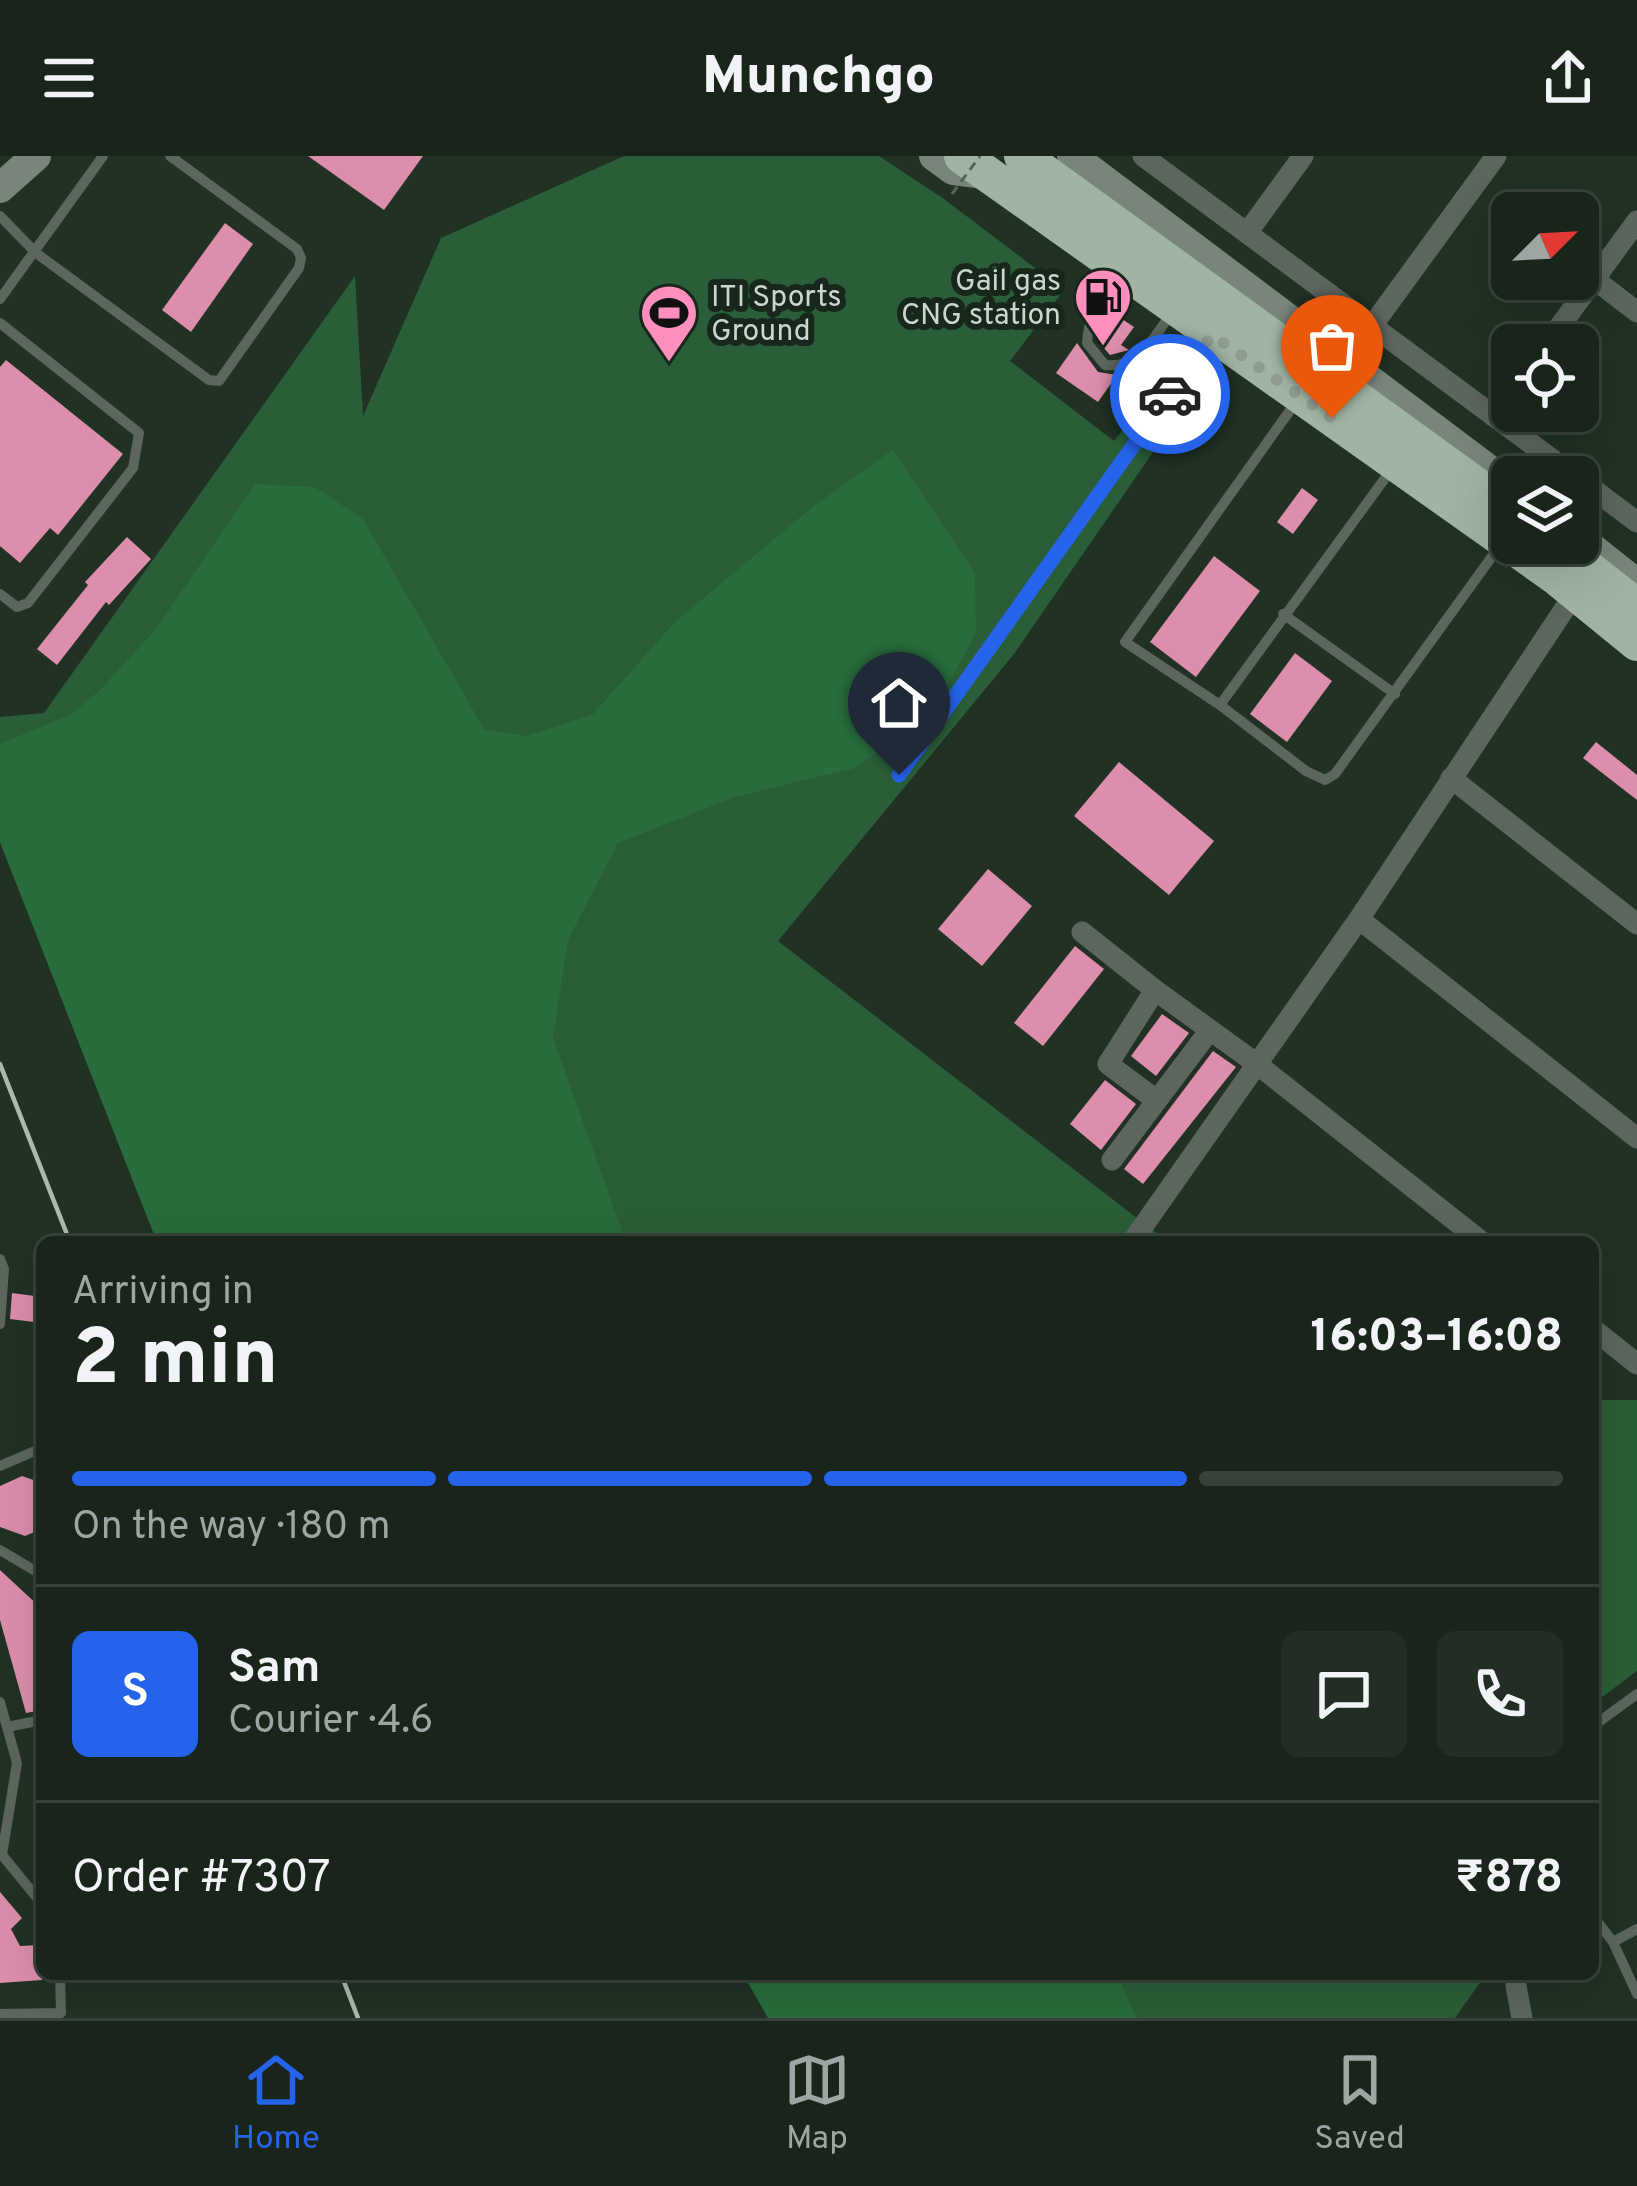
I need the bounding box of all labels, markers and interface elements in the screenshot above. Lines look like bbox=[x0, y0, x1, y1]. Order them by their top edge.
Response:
text: Munchgo bbox=[702, 44, 935, 113]
icon: menu bbox=[36, 45, 102, 111]
icon: share bbox=[1535, 45, 1601, 111]
north arrow bbox=[1491, 192, 1599, 300]
map controls bbox=[1491, 192, 1599, 564]
place label: Gail gas CNG station bbox=[901, 264, 1061, 335]
fuel station icon: Gail gas CNG station bbox=[1072, 266, 1134, 348]
place label: ITI Sports Ground bbox=[711, 280, 842, 351]
sports icon: ITI Sports Ground bbox=[638, 282, 700, 364]
pin bbox=[1281, 295, 1383, 418]
icon: bag bbox=[1299, 313, 1365, 379]
button: locate bbox=[1491, 324, 1599, 432]
courier bbox=[1110, 334, 1230, 454]
icon: car bbox=[1137, 361, 1203, 427]
button: layers bbox=[1491, 456, 1599, 564]
pin bbox=[848, 652, 950, 775]
icon: home bbox=[866, 670, 932, 736]
text: Arriving in bbox=[72, 1269, 254, 1318]
text: 16:03–16:08 bbox=[1311, 1310, 1563, 1367]
text: 2 min bbox=[72, 1313, 278, 1412]
text: On the way · 180 m bbox=[72, 1504, 391, 1553]
button: chat bbox=[1281, 1631, 1407, 1757]
button: phone bbox=[1437, 1631, 1563, 1757]
text: Sam bbox=[228, 1641, 320, 1698]
text: S bbox=[121, 1665, 149, 1722]
text: Courier · 4.6 bbox=[228, 1698, 433, 1747]
text: Order #7307 bbox=[72, 1851, 331, 1908]
text: ₹878 bbox=[1455, 1851, 1563, 1908]
tab: Home bbox=[232, 2047, 320, 2161]
tab: Map bbox=[784, 2047, 850, 2161]
tab: Saved bbox=[1314, 2047, 1405, 2161]

